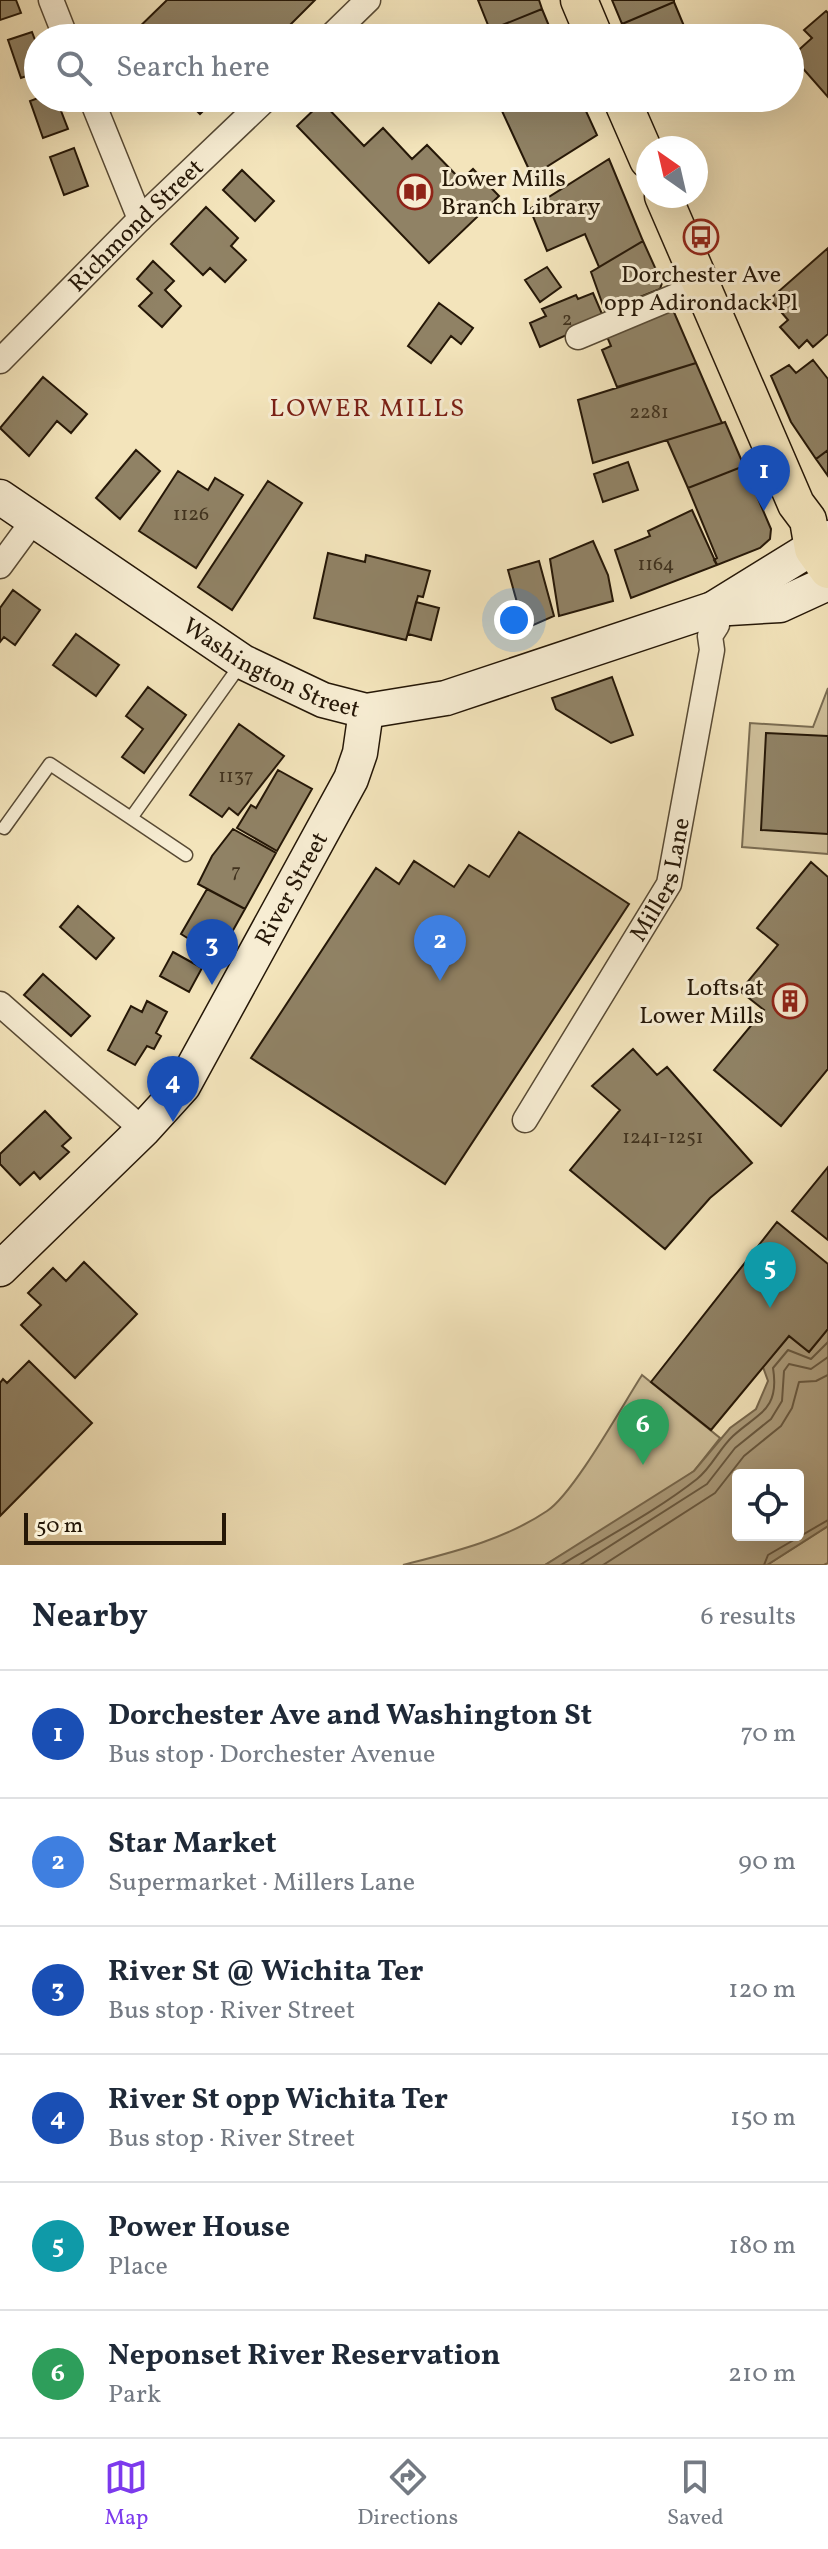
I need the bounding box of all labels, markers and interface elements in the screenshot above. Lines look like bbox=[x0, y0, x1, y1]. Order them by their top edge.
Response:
search box bbox=[24, 24, 804, 112]
icon: search bbox=[52, 46, 96, 90]
text: Search here bbox=[116, 47, 270, 89]
north arrow bbox=[636, 136, 708, 208]
street label: Richmond Street bbox=[62, 152, 212, 301]
place label: Lower Mills Branch Library bbox=[441, 163, 600, 225]
library icon: Lower Mills Branch Library bbox=[396, 173, 434, 211]
bus stop icon: Dorchester Ave opp Adirondack Pl bbox=[682, 218, 720, 256]
place label: Dorchester Ave opp Adirondack Pl bbox=[604, 259, 798, 321]
house number: 2 bbox=[562, 306, 572, 334]
district label: LOWER MILLS bbox=[270, 391, 466, 427]
house number: 2281 bbox=[629, 399, 669, 427]
pin: 1 bbox=[738, 445, 790, 511]
house number: 1126 bbox=[173, 501, 209, 529]
house number: 1164 bbox=[638, 551, 674, 579]
your location bbox=[494, 600, 534, 640]
street label: Washington Street bbox=[175, 610, 363, 728]
house number: 1137 bbox=[218, 763, 254, 791]
street label: Millers Lane bbox=[623, 815, 700, 949]
street label: River Street bbox=[248, 826, 338, 953]
house number: 7 bbox=[231, 858, 241, 886]
pin: 2 bbox=[414, 915, 466, 981]
pin: 3 bbox=[186, 919, 238, 985]
place label: Lofts at Lower Mills bbox=[639, 972, 764, 1034]
building icon: Lofts at Lower Mills bbox=[771, 982, 809, 1020]
pin: 4 bbox=[147, 1056, 199, 1122]
house number: 1241-1251 bbox=[622, 1124, 704, 1152]
pin: 5 bbox=[744, 1242, 796, 1308]
pin: 6 bbox=[617, 1399, 669, 1465]
map controls bbox=[732, 1469, 804, 1541]
button: locate bbox=[732, 1469, 804, 1541]
scale bar bbox=[24, 1509, 226, 1545]
text: 50 m bbox=[36, 1511, 83, 1542]
text: Nearby bbox=[32, 1594, 148, 1641]
text: 6 results bbox=[701, 1599, 796, 1635]
text: Dorchester Ave and Washington St bbox=[108, 1695, 592, 1737]
text: 1 bbox=[53, 1716, 63, 1752]
text: 70 m bbox=[741, 1716, 796, 1752]
text: Bus stop · Dorchester Avenue bbox=[108, 1737, 435, 1773]
text: Star Market bbox=[108, 1823, 277, 1865]
text: 2 bbox=[51, 1844, 65, 1880]
text: 90 m bbox=[738, 1844, 796, 1880]
text: Supermarket · Millers Lane bbox=[108, 1865, 415, 1901]
text: River St @ Wichita Ter bbox=[108, 1951, 424, 1993]
text: 3 bbox=[51, 1972, 65, 2008]
text: 120 m bbox=[728, 1972, 796, 2008]
text: Bus stop · River Street bbox=[108, 1993, 355, 2029]
text: River St opp Wichita Ter bbox=[108, 2079, 448, 2121]
text: 4 bbox=[50, 2100, 66, 2136]
text: 150 m bbox=[730, 2100, 796, 2136]
text: Bus stop · River Street bbox=[108, 2121, 355, 2157]
text: Power House bbox=[108, 2207, 290, 2249]
text: 5 bbox=[52, 2228, 64, 2264]
text: 180 m bbox=[729, 2228, 796, 2264]
text: Place bbox=[108, 2249, 168, 2285]
text: Neponset River Reservation bbox=[108, 2335, 501, 2377]
text: 6 bbox=[51, 2356, 65, 2392]
text: 210 m bbox=[728, 2356, 796, 2392]
text: Park bbox=[108, 2377, 161, 2413]
tab: Map bbox=[104, 2455, 148, 2534]
tab: Directions bbox=[357, 2455, 458, 2534]
tab: Saved bbox=[667, 2455, 724, 2534]

